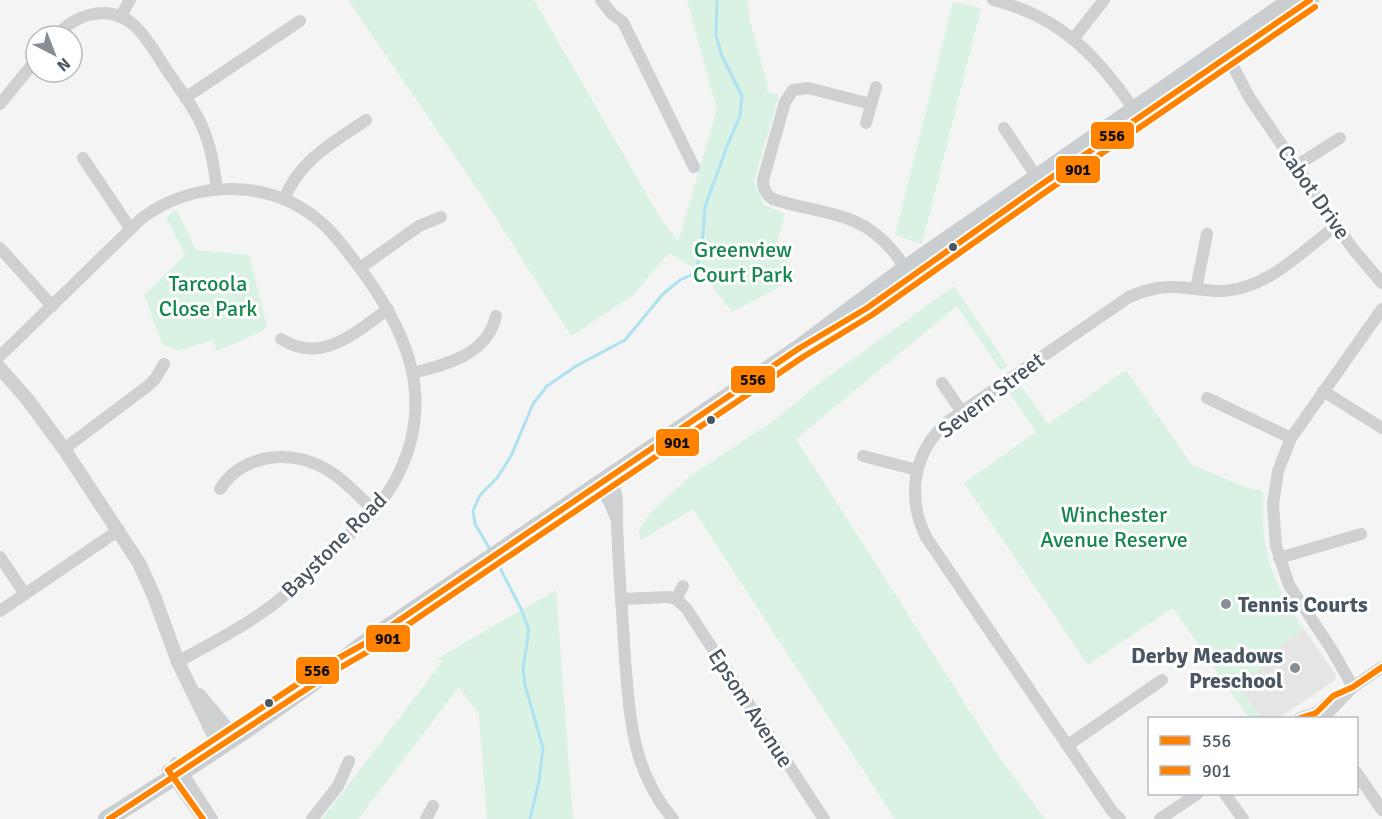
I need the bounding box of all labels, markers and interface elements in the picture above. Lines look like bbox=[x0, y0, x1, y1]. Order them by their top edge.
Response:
north arrow bbox=[24, 24, 84, 84]
text: N bbox=[53, 53, 74, 76]
line badge: 556 bbox=[1090, 121, 1135, 150]
text: 556 bbox=[1099, 126, 1125, 146]
street label: Cabot Drive bbox=[1272, 140, 1356, 244]
line badge: 901 bbox=[1055, 155, 1101, 184]
text: 901 bbox=[1065, 160, 1091, 180]
park label: Greenview Court Park bbox=[693, 236, 793, 288]
unlabelled marker bbox=[947, 241, 959, 253]
park label: Tarcoola Close Park bbox=[159, 270, 257, 322]
street label: Severn Street bbox=[933, 346, 1050, 444]
line badge: 556 bbox=[730, 365, 776, 394]
text: 556 bbox=[740, 370, 766, 390]
unlabelled marker bbox=[705, 414, 717, 426]
line badge: 901 bbox=[655, 428, 700, 457]
text: 901 bbox=[664, 433, 690, 453]
street label: Baystone Road bbox=[276, 487, 392, 603]
park label: Winchester Avenue Reserve bbox=[1040, 501, 1188, 553]
place label: Tennis Courts bbox=[1238, 591, 1368, 618]
marker: Tennis Courts bbox=[1219, 597, 1233, 611]
line badge: 901 bbox=[365, 624, 411, 653]
text: 901 bbox=[375, 629, 401, 649]
place label: Derby Meadows Preschool bbox=[1131, 642, 1283, 694]
street label: Epsom Avenue bbox=[703, 643, 799, 773]
line badge: 556 bbox=[295, 656, 340, 685]
text: 556 bbox=[304, 661, 330, 681]
marker: Derby Meadows Preschool bbox=[1288, 661, 1302, 675]
unlabelled marker bbox=[263, 697, 275, 709]
legend bbox=[1148, 717, 1358, 795]
text: 556 bbox=[1202, 730, 1231, 752]
text: 901 bbox=[1202, 760, 1231, 782]

